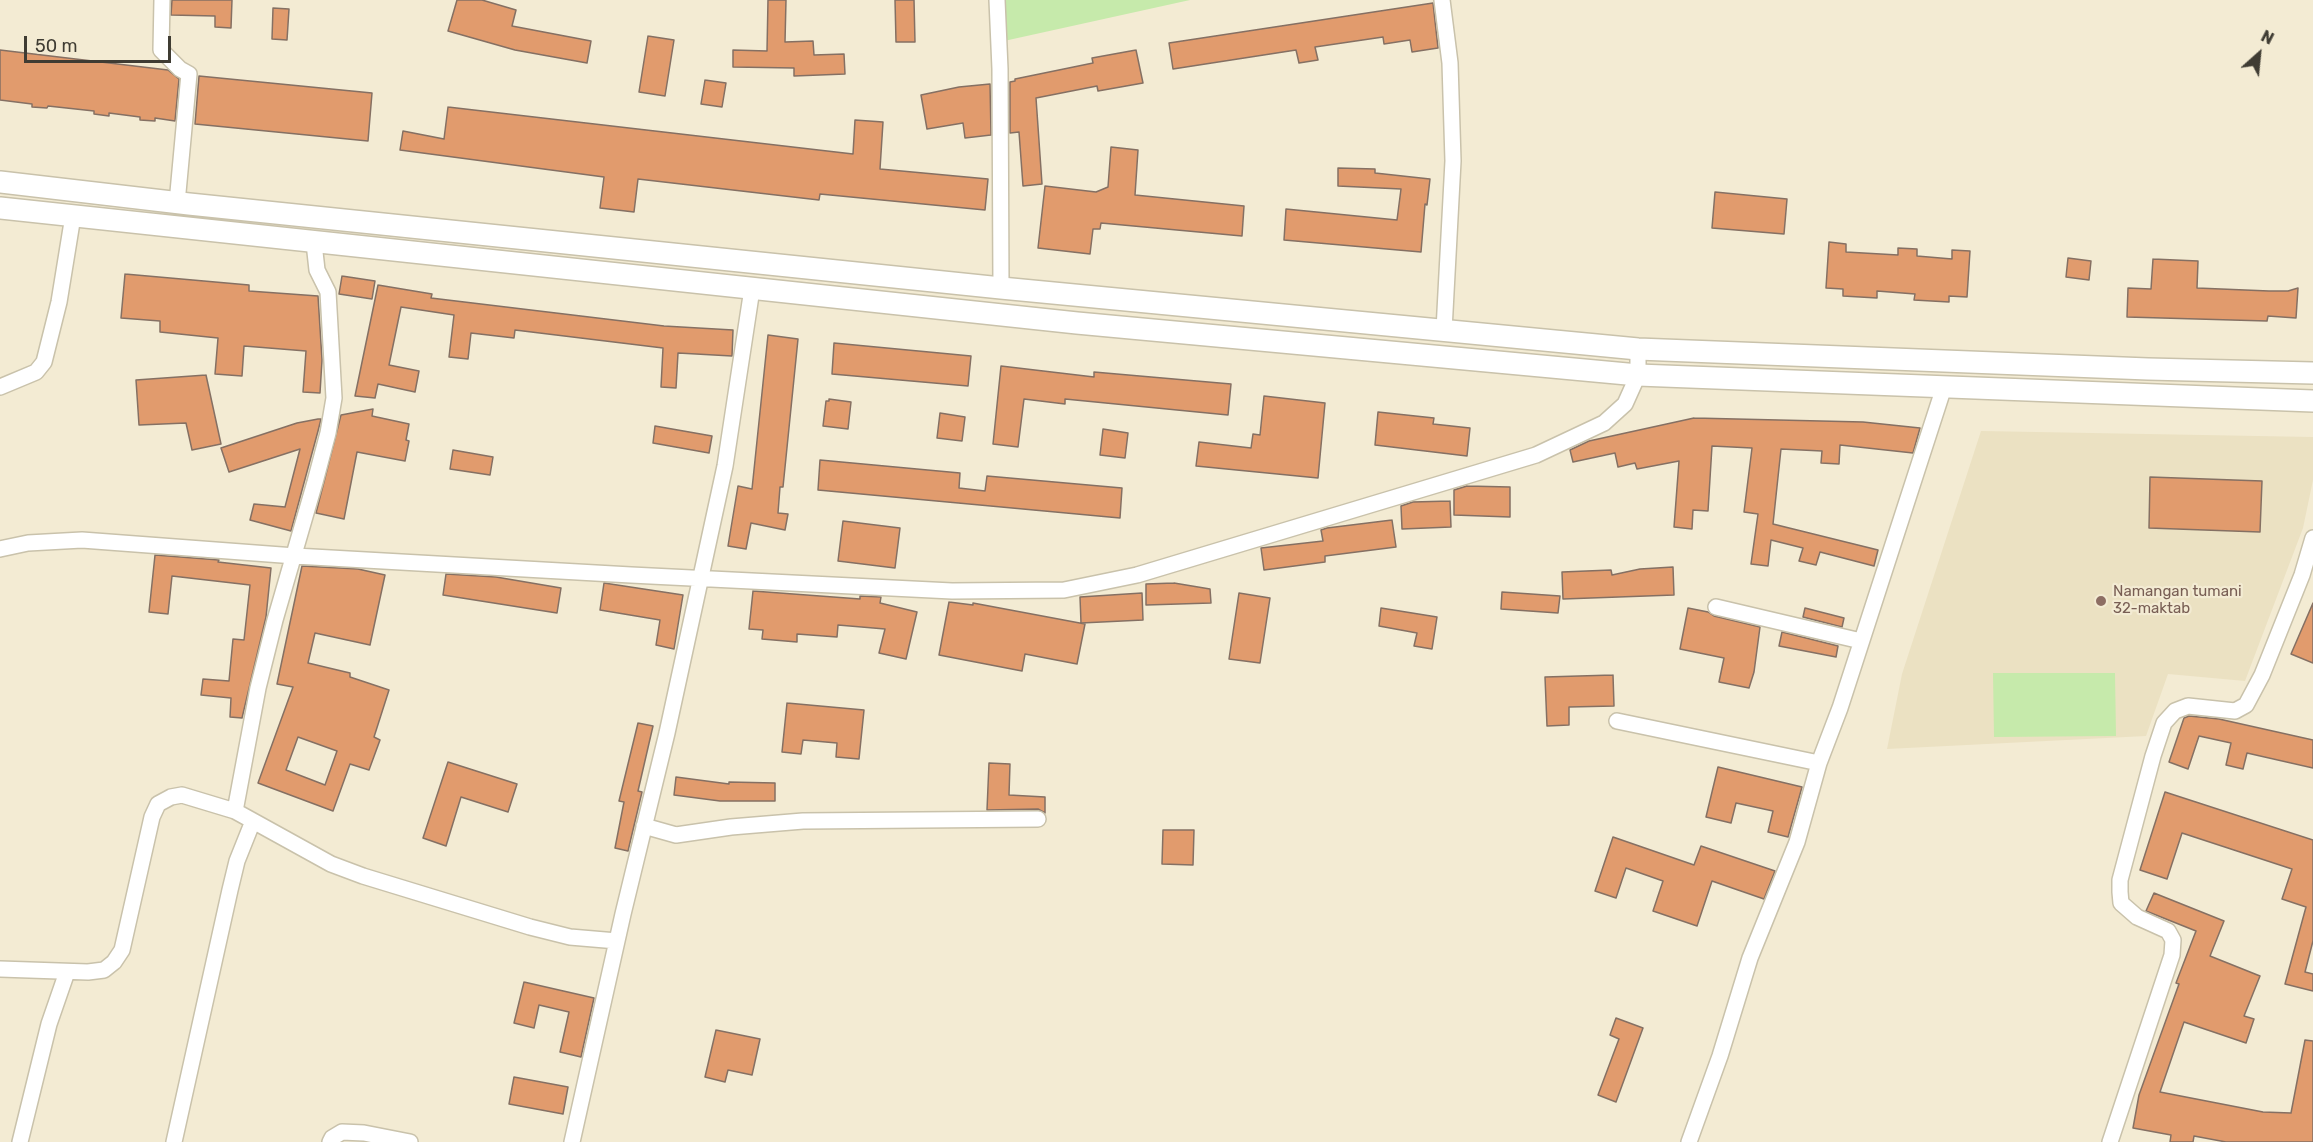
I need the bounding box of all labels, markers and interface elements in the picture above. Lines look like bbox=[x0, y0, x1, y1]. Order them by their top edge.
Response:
scale bar bbox=[27, 24, 174, 62]
north arrow bbox=[2229, 24, 2289, 84]
text: N bbox=[2258, 26, 2277, 49]
text: 50 m bbox=[35, 35, 78, 57]
place label: Namangan tumani 32-maktab bbox=[2113, 583, 2242, 618]
marker: Namangan tumani 32-maktab bbox=[2094, 594, 2108, 608]

